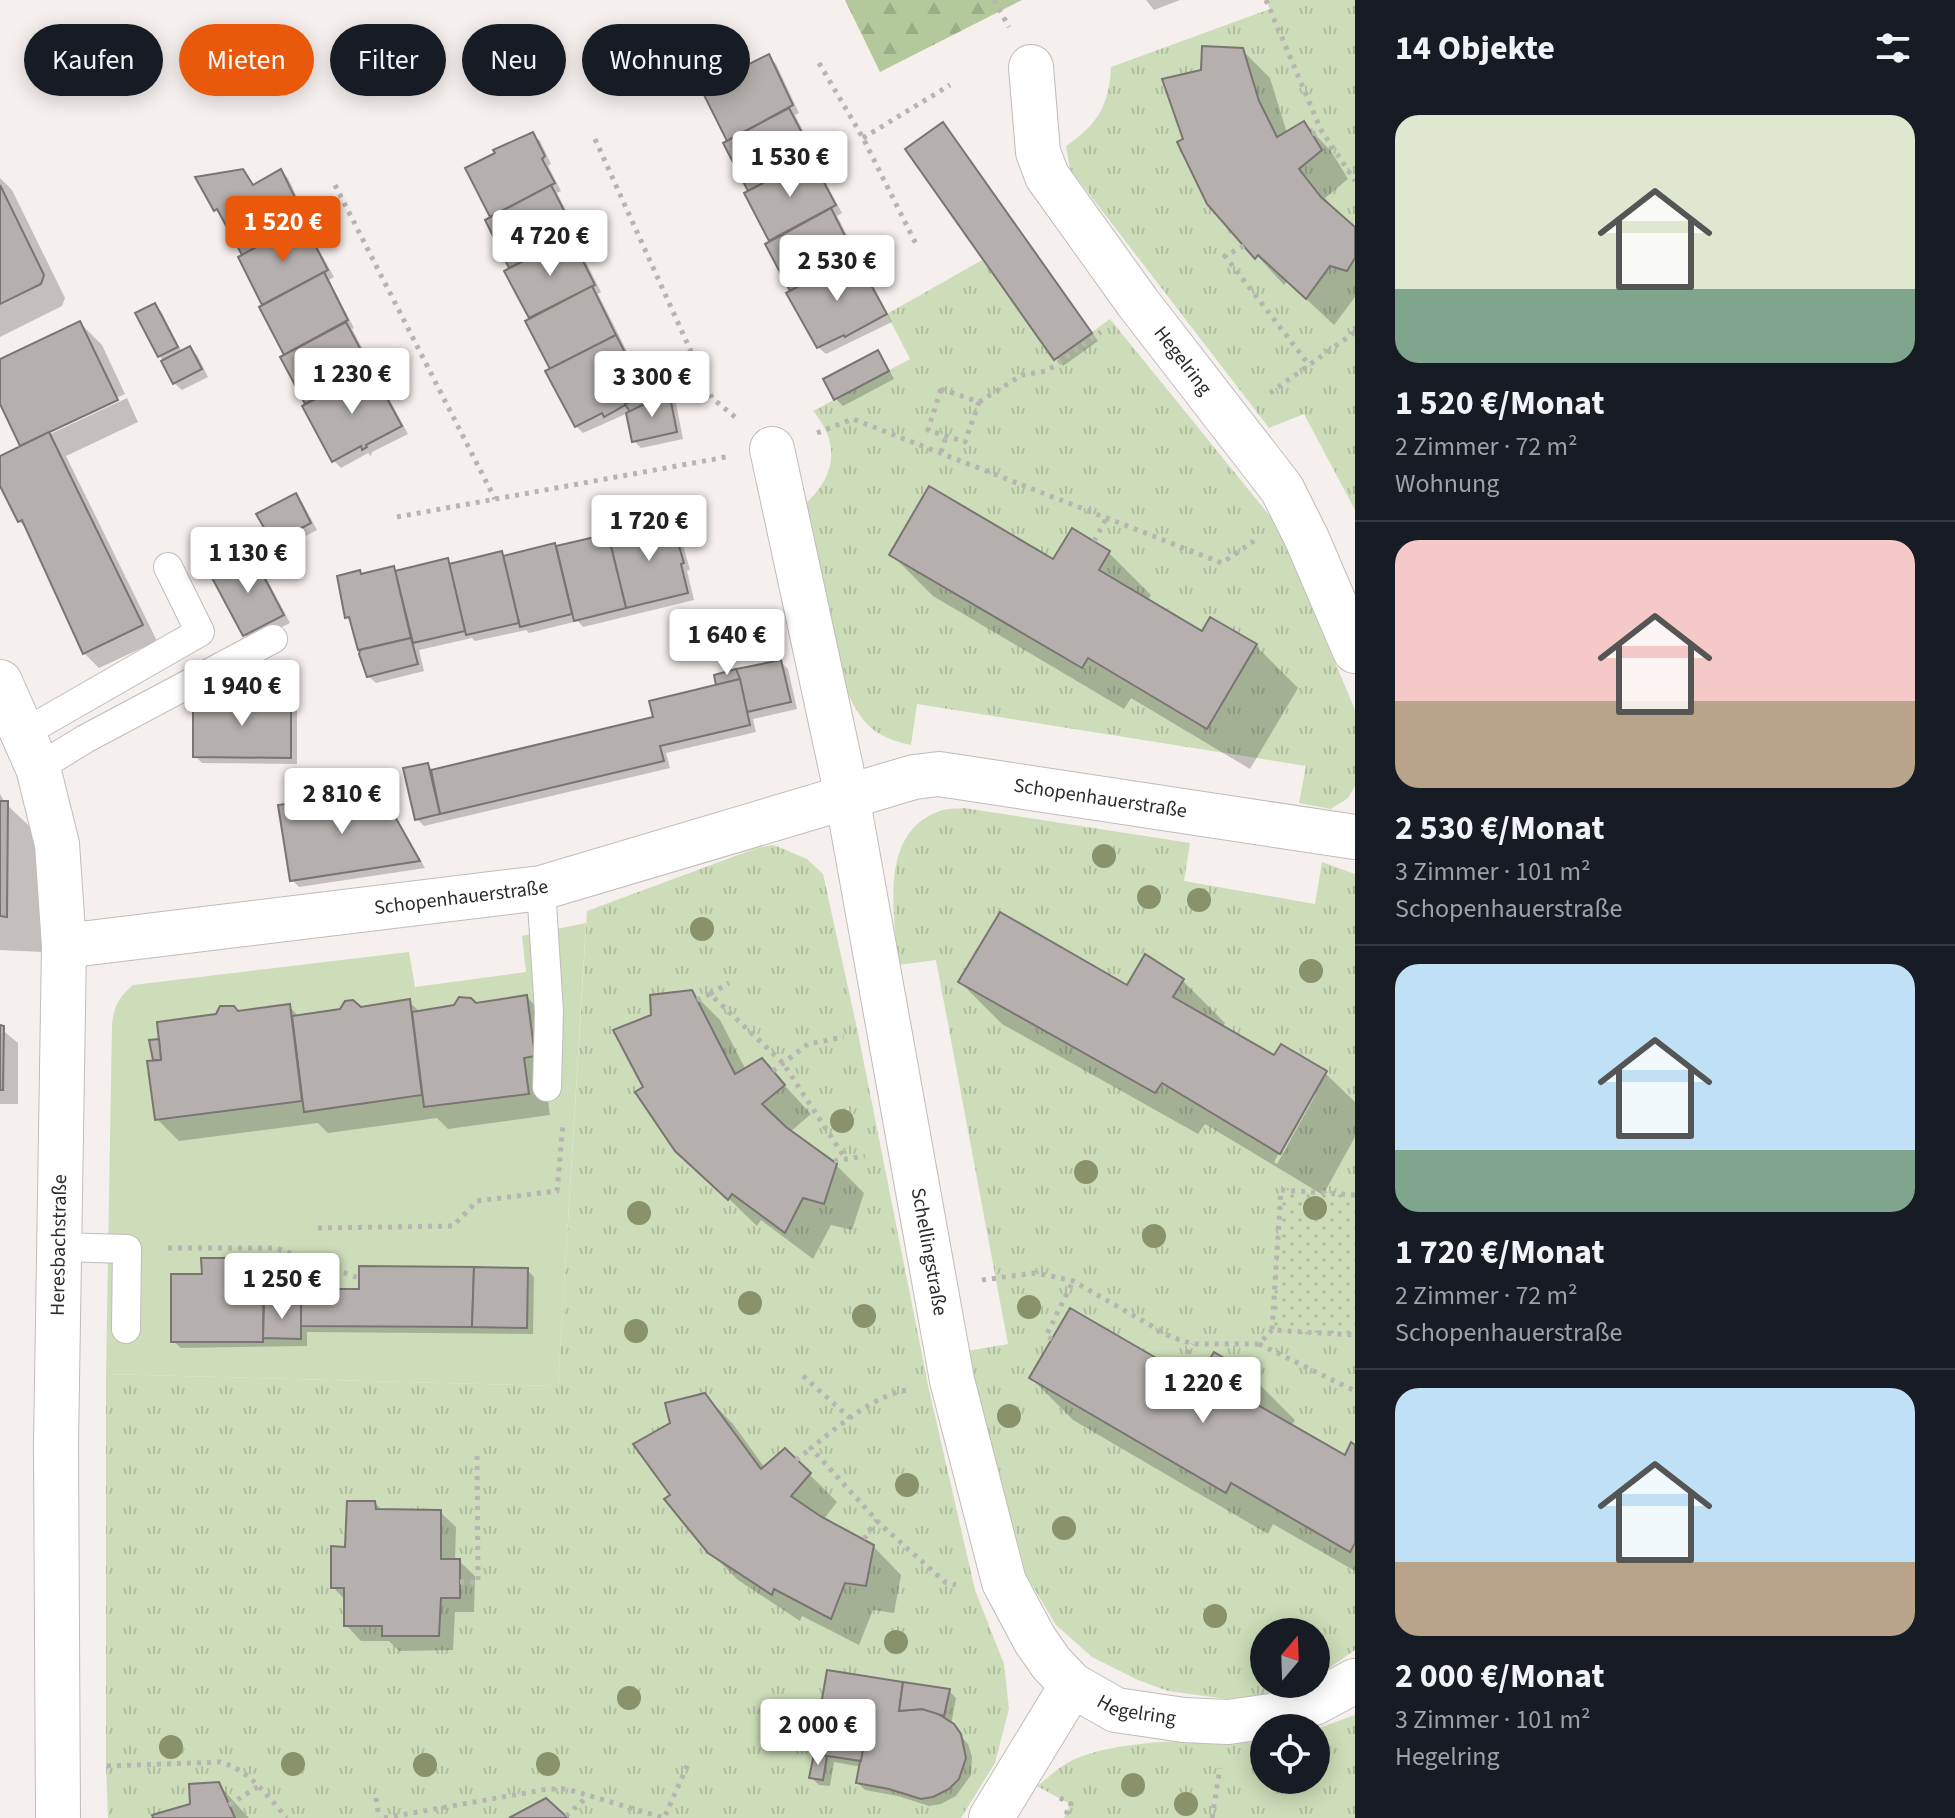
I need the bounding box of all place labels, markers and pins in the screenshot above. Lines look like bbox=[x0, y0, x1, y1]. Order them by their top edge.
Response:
pin: 1 530 € bbox=[716, 131, 864, 199]
pin: 1 520 € bbox=[209, 196, 357, 264]
pin: 4 720 € bbox=[476, 210, 624, 278]
pin: 2 530 € bbox=[763, 235, 911, 303]
pin: 1 230 € bbox=[278, 348, 426, 416]
pin: 3 300 € bbox=[578, 351, 726, 419]
pin: 1 720 € bbox=[575, 495, 723, 563]
pin: 1 130 € bbox=[174, 527, 322, 595]
pin: 1 640 € bbox=[653, 609, 801, 677]
pin: 1 940 € bbox=[168, 660, 316, 728]
pin: 2 810 € bbox=[268, 768, 416, 836]
pin: 1 250 € bbox=[208, 1253, 356, 1321]
pin: 1 220 € bbox=[1129, 1357, 1277, 1425]
pin: 2 000 € bbox=[744, 1699, 892, 1767]

